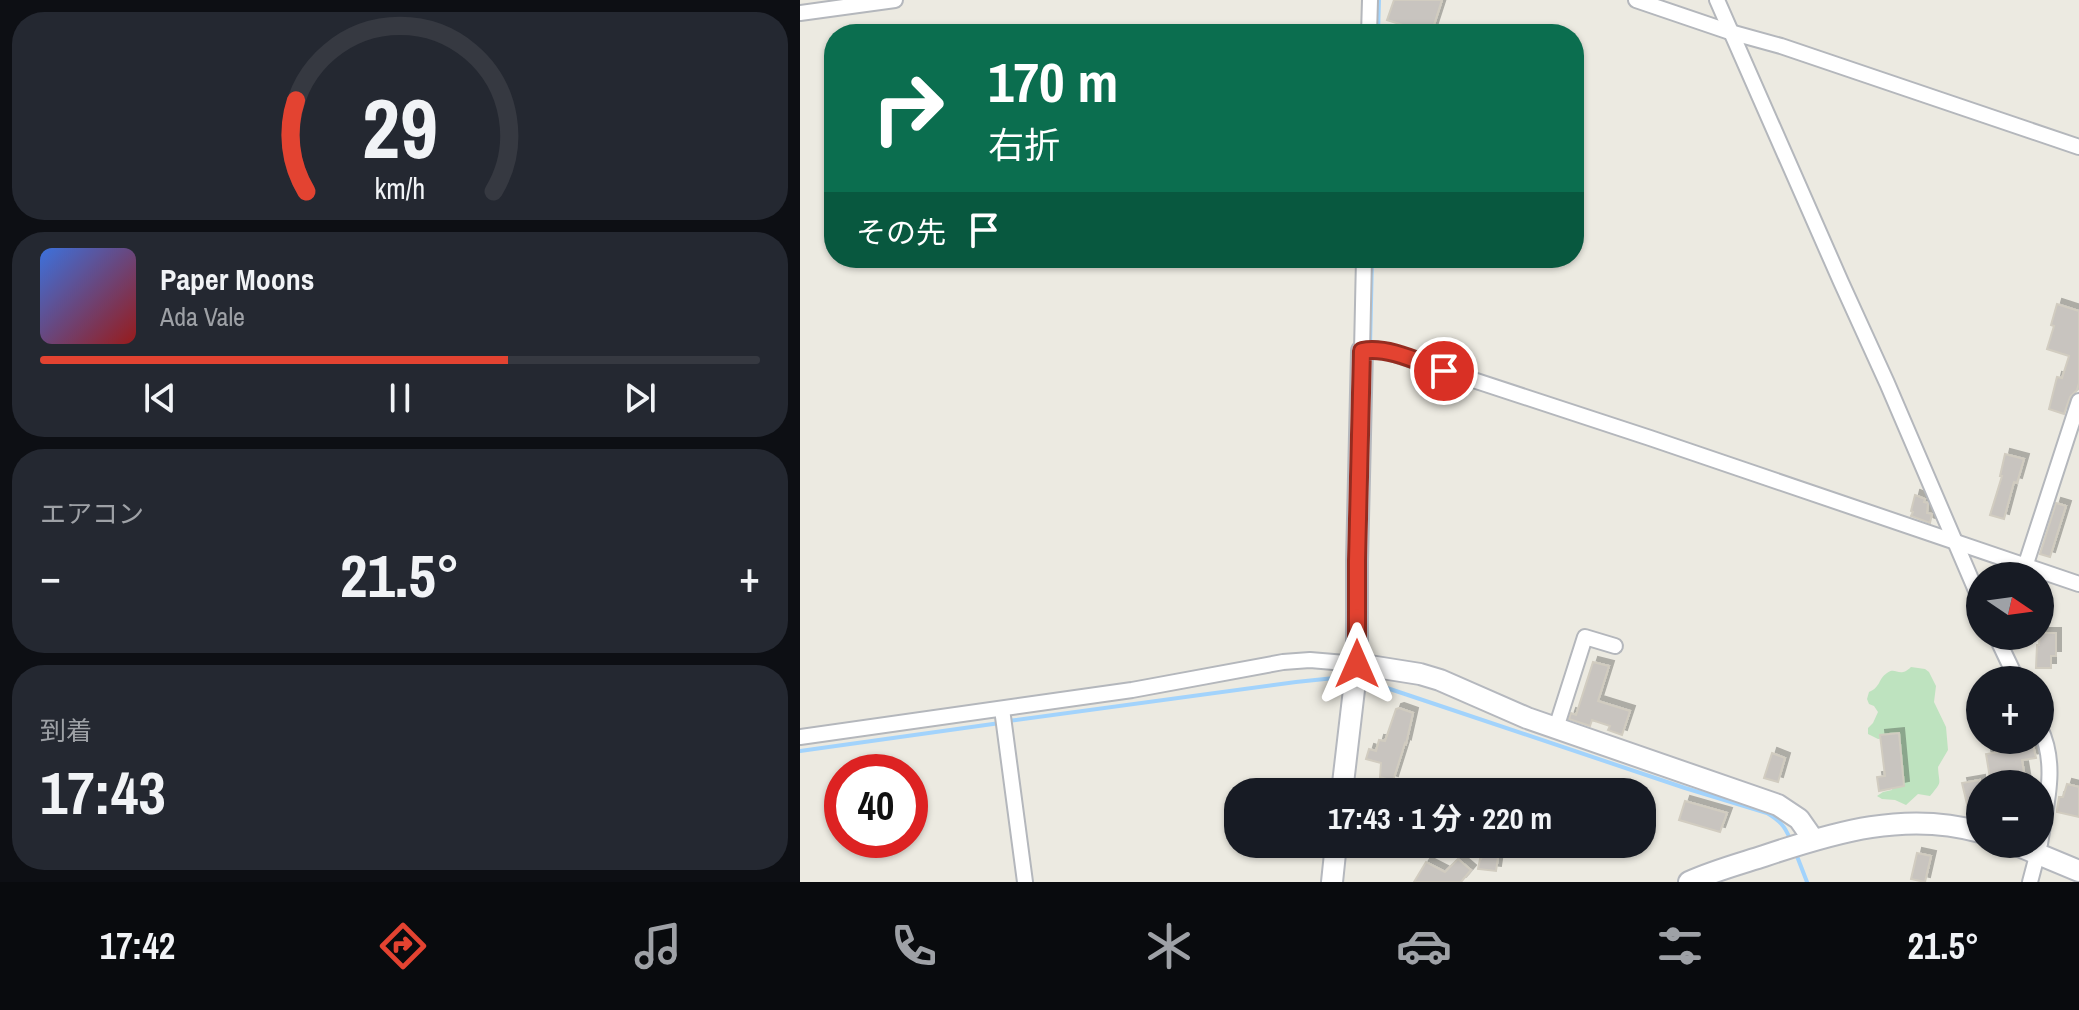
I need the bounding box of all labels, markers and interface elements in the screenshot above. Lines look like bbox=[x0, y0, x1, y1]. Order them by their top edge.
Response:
text: 170 m bbox=[988, 44, 1118, 119]
icon: right bbox=[856, 56, 960, 160]
text: 29 bbox=[362, 72, 438, 184]
text: 右折 bbox=[988, 121, 1060, 169]
text: km/h bbox=[375, 169, 425, 208]
icon: arrive bbox=[962, 208, 1006, 252]
text: その先 bbox=[856, 212, 946, 252]
text: Paper Moons bbox=[160, 259, 314, 299]
text: Ada Vale bbox=[160, 299, 245, 334]
pin bbox=[1410, 337, 1478, 405]
icon: arrive bbox=[1422, 349, 1466, 393]
icon: previous bbox=[138, 376, 182, 420]
icon: pause bbox=[378, 376, 422, 420]
icon: next bbox=[618, 376, 662, 420]
text: エアコン bbox=[40, 496, 144, 531]
text: 21.5° bbox=[340, 535, 460, 616]
text: − bbox=[40, 546, 61, 606]
text: + bbox=[739, 546, 760, 606]
north arrow bbox=[1966, 562, 2054, 650]
map controls bbox=[1966, 562, 2054, 858]
position arrow bbox=[1315, 622, 1399, 706]
button: + bbox=[1966, 666, 2054, 754]
text: 到着 bbox=[40, 713, 92, 748]
text: 17:43 bbox=[40, 752, 166, 833]
speed limit sign: 40 bbox=[824, 754, 928, 858]
button: − bbox=[1966, 770, 2054, 858]
text: 17:43 · 1 分 · 220 m bbox=[1328, 798, 1552, 838]
icon: directions bbox=[375, 918, 431, 974]
icon: music bbox=[630, 918, 686, 974]
icon: phone bbox=[886, 918, 942, 974]
icon: climate bbox=[1141, 918, 1197, 974]
icon: car bbox=[1396, 918, 1452, 974]
icon: filters bbox=[1652, 918, 1708, 974]
text: 17:42 bbox=[100, 922, 175, 970]
text: 21.5° bbox=[1907, 922, 1979, 970]

